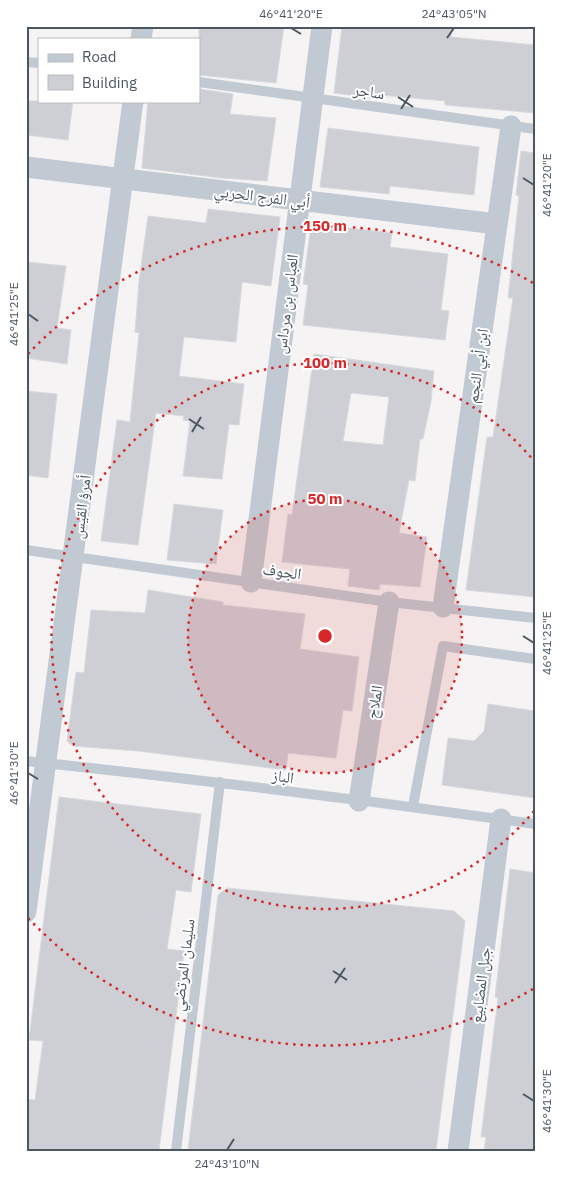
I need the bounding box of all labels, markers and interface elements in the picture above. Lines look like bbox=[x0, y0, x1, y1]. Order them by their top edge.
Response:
text: 46°41'20"E bbox=[259, 6, 323, 21]
text: 24°43'05"N bbox=[421, 6, 487, 21]
legend bbox=[38, 38, 200, 102]
text: Road bbox=[82, 47, 117, 66]
text: Building bbox=[82, 73, 137, 92]
street label: ساجر bbox=[351, 79, 386, 103]
text: 46°41'20"E bbox=[539, 153, 554, 217]
street label: أبي الفرج الحربي bbox=[213, 180, 311, 215]
text: 150 m bbox=[303, 216, 347, 235]
street label: العباس بن مرداس bbox=[270, 253, 303, 355]
text: 46°41'25"E bbox=[6, 282, 21, 346]
street label: ابن أبي النجم bbox=[462, 327, 495, 405]
text: 100 m bbox=[303, 353, 347, 372]
street label: أمرؤ القيس bbox=[67, 474, 96, 540]
text: 50 m bbox=[308, 489, 342, 508]
street label: الجوف bbox=[261, 558, 303, 584]
text: 46°41'25"E bbox=[539, 611, 554, 675]
centre of rings bbox=[316, 627, 334, 645]
street label: الملاح bbox=[361, 684, 388, 720]
text: 46°41'30"E bbox=[6, 741, 21, 805]
street label: الباز bbox=[270, 764, 295, 787]
street label: سليمان المرتضي bbox=[167, 918, 202, 1013]
street label: جبل المضابيع bbox=[465, 946, 496, 1024]
text: 46°41'30"E bbox=[539, 1069, 554, 1133]
text: 24°43'10"N bbox=[194, 1156, 260, 1171]

